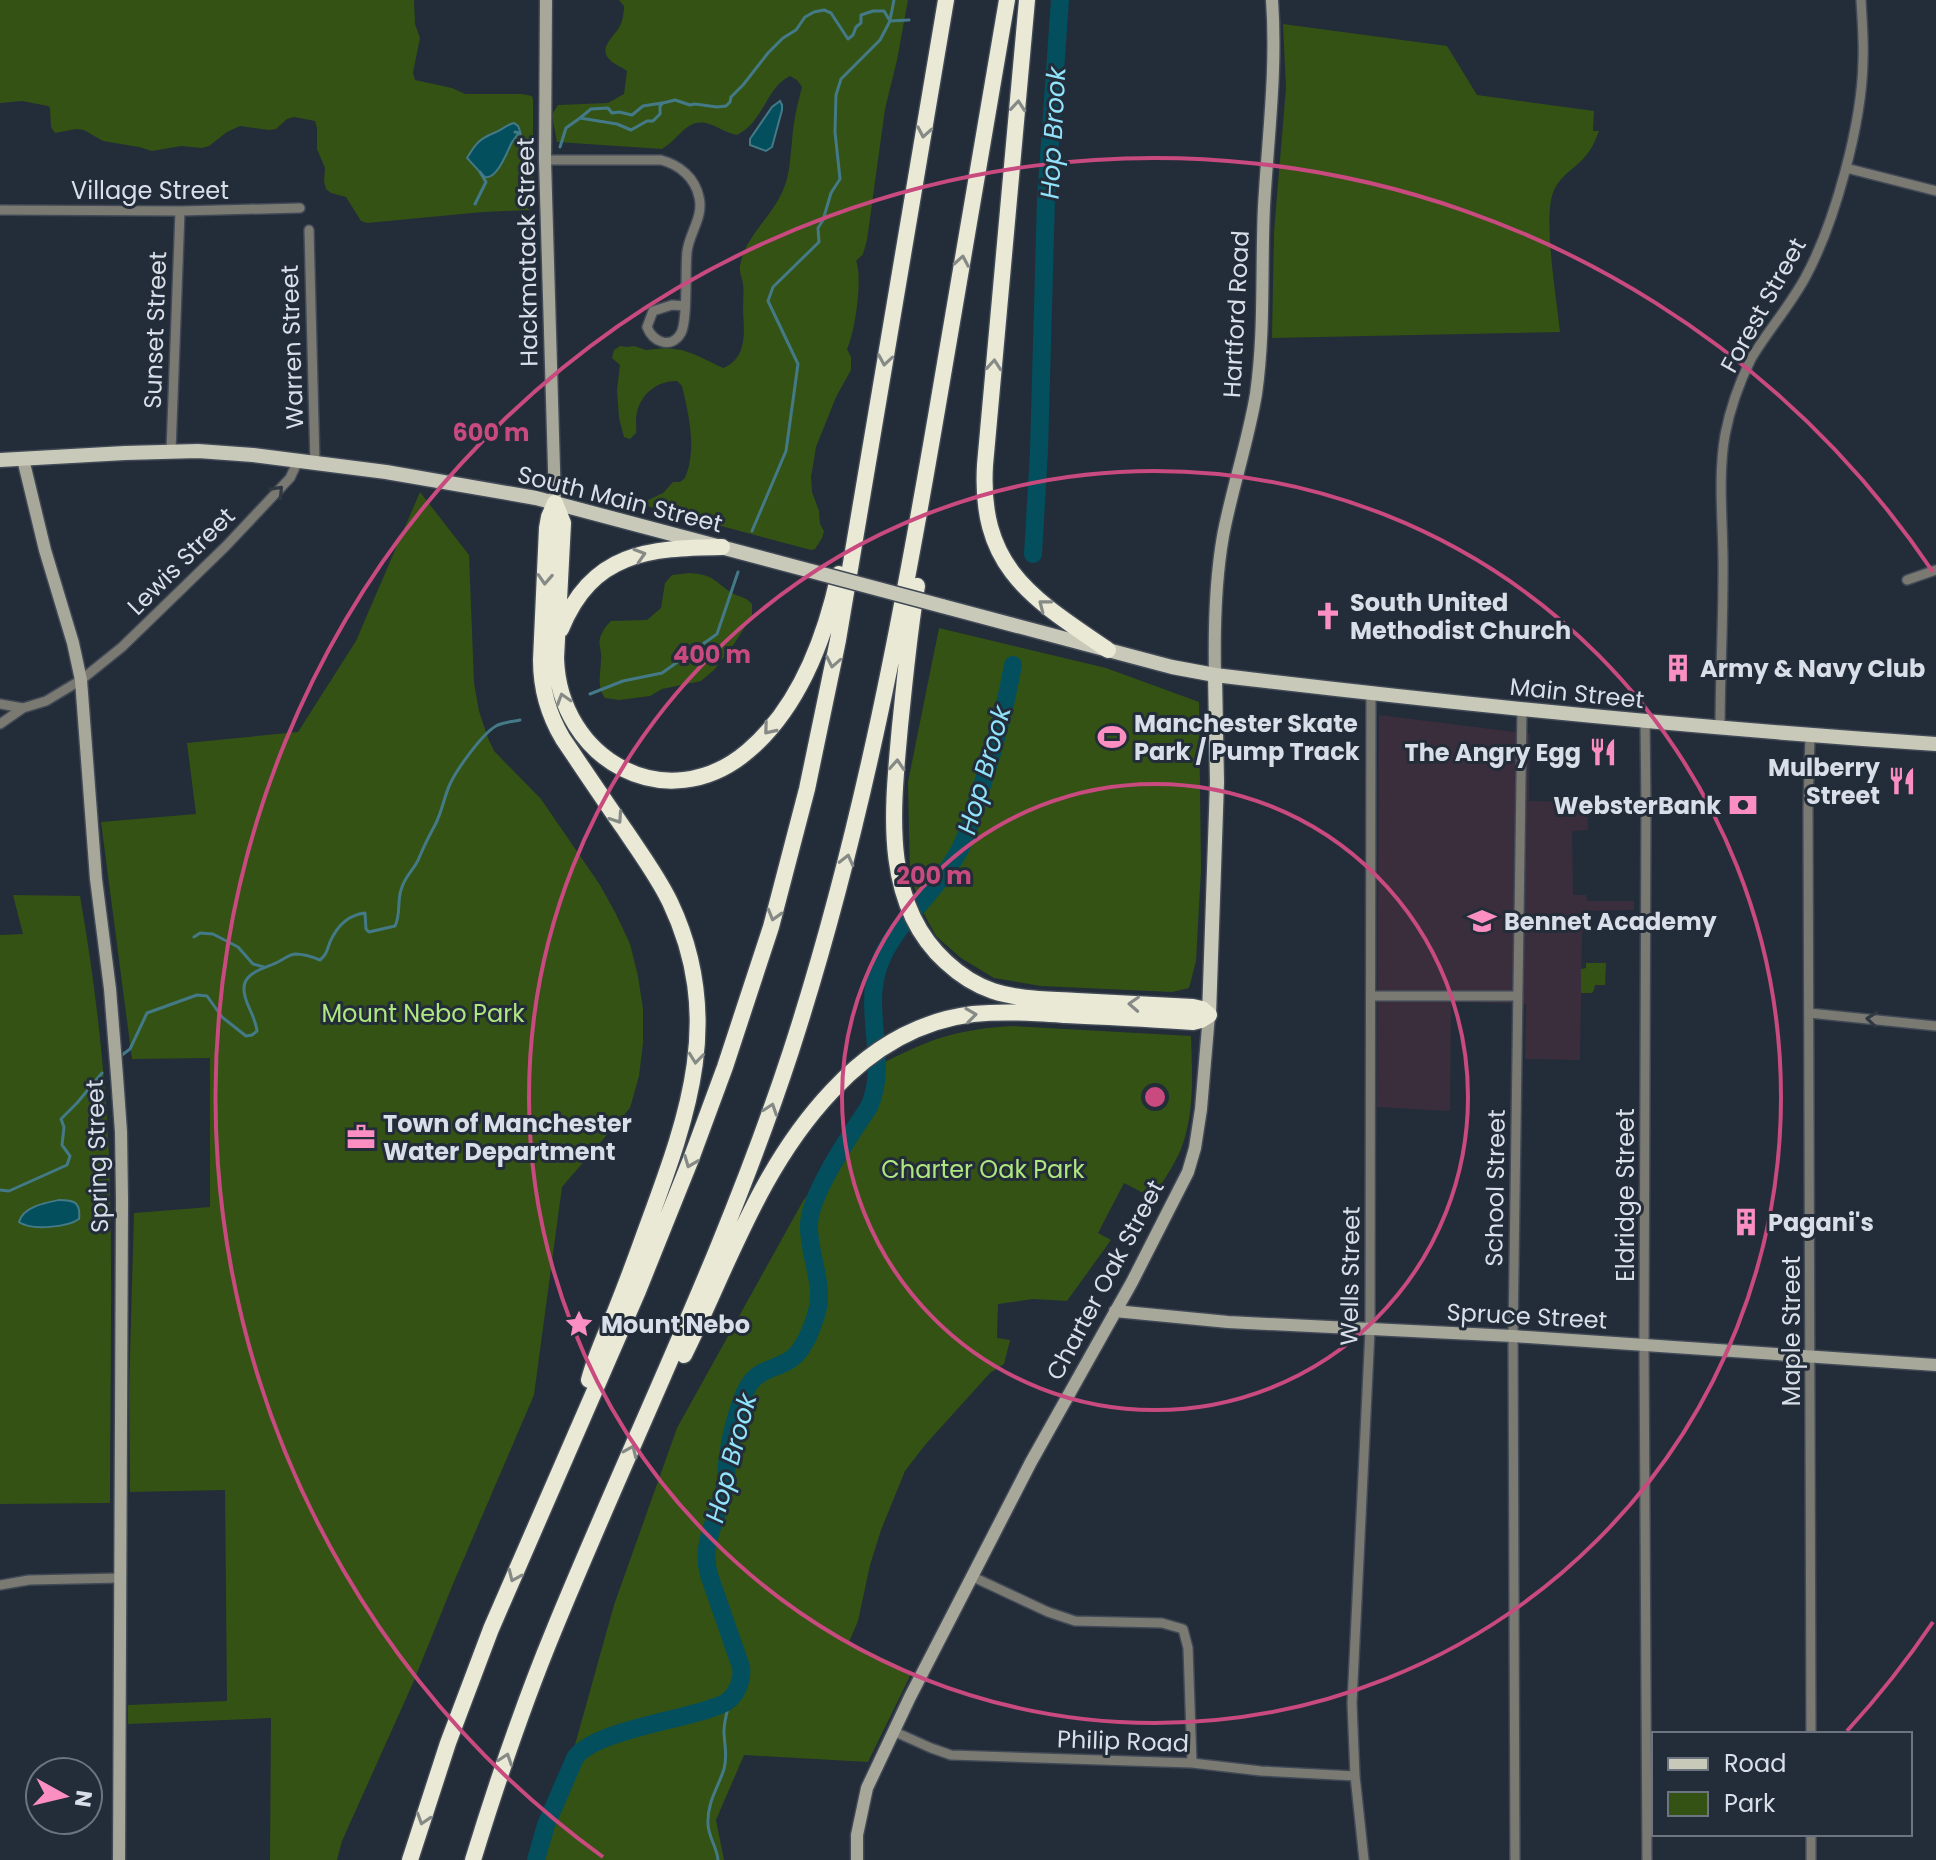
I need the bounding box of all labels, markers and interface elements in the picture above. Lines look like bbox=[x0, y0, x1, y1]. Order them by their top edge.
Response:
water label: Hop Brook bbox=[1032, 64, 1075, 200]
one-way arrow bbox=[1009, 99, 1026, 112]
one-way arrow bbox=[916, 125, 933, 139]
street label: Hackmatack Street bbox=[509, 137, 545, 367]
street label: Village Street bbox=[71, 174, 229, 207]
street label: Hartford Road bbox=[1215, 229, 1257, 399]
street label: Forest Street bbox=[1712, 232, 1814, 378]
street label: Sunset Street bbox=[136, 251, 174, 409]
one-way arrow bbox=[953, 254, 970, 267]
street label: Warren Street bbox=[273, 264, 311, 430]
one-way arrow bbox=[877, 353, 894, 367]
one-way arrow bbox=[985, 358, 1002, 371]
text: 600 m bbox=[452, 416, 530, 449]
street label: South Main Street bbox=[514, 458, 726, 540]
one-way arrow bbox=[269, 485, 283, 500]
street label: Lewis Street bbox=[120, 500, 242, 622]
one-way arrow bbox=[632, 548, 646, 564]
one-way arrow bbox=[537, 573, 554, 586]
place label: South United Methodist Church bbox=[1350, 586, 1571, 647]
one-way arrow bbox=[1038, 601, 1053, 615]
church icon: South United Methodist Church bbox=[1313, 601, 1343, 631]
text: 400 m bbox=[673, 638, 751, 671]
place label: Army & Navy Club bbox=[1700, 652, 1925, 685]
building icon: Army & Navy Club bbox=[1663, 653, 1693, 683]
one-way arrow bbox=[826, 656, 843, 669]
street label: Main Street bbox=[1508, 670, 1646, 716]
one-way arrow bbox=[556, 692, 572, 706]
water label: Hop Brook bbox=[948, 700, 1020, 839]
place label: Manchester Skate Park / Pump Track bbox=[1134, 707, 1360, 768]
one-way arrow bbox=[764, 719, 779, 734]
sports icon: Manchester Skate Park / Pump Track bbox=[1097, 722, 1127, 752]
place label: The Angry Egg bbox=[1405, 736, 1581, 769]
restaurant icon: The Angry Egg bbox=[1588, 737, 1618, 767]
place label: Mulberry Street bbox=[1768, 751, 1881, 812]
one-way arrow bbox=[888, 758, 905, 771]
restaurant icon: Mulberry Street bbox=[1887, 766, 1917, 796]
place label: WebsterBank bbox=[1553, 789, 1721, 822]
bank icon: WebsterBank bbox=[1728, 790, 1758, 820]
one-way arrow bbox=[607, 810, 622, 824]
one-way arrow bbox=[837, 854, 854, 867]
text: 200 m bbox=[896, 859, 972, 892]
place label: Bennet Academy bbox=[1504, 905, 1718, 938]
school or university icon: Bennet Academy bbox=[1467, 906, 1497, 936]
one-way arrow bbox=[767, 908, 783, 922]
one-way arrow bbox=[1127, 995, 1140, 1012]
park label: Mount Nebo Park bbox=[321, 997, 525, 1030]
one-way arrow bbox=[964, 1007, 978, 1024]
one-way arrow bbox=[1865, 1011, 1878, 1028]
one-way arrow bbox=[688, 1052, 705, 1065]
street label: Spring Street bbox=[78, 1079, 116, 1233]
centre of rings bbox=[1141, 1083, 1169, 1111]
one-way arrow bbox=[762, 1102, 778, 1116]
place label: Town of Manchester Water Department bbox=[383, 1107, 632, 1168]
street label: Eldridge Street bbox=[1609, 1108, 1642, 1282]
street label: School Street bbox=[1477, 1109, 1513, 1267]
office icon: Town of Manchester Water Department bbox=[346, 1122, 376, 1152]
park label: Charter Oak Park bbox=[881, 1153, 1085, 1186]
one-way arrow bbox=[683, 1154, 700, 1168]
street label: Charter Oak Street bbox=[1038, 1174, 1172, 1386]
street label: Wells Street bbox=[1332, 1206, 1368, 1346]
place label: Pagani's bbox=[1768, 1206, 1874, 1239]
building icon: Pagani's bbox=[1731, 1207, 1761, 1237]
street label: Maple Street bbox=[1775, 1256, 1808, 1406]
street label: Spruce Street bbox=[1446, 1295, 1608, 1337]
place label: Mount Nebo bbox=[601, 1308, 750, 1341]
place icon: Mount Nebo bbox=[564, 1309, 594, 1339]
water label: Hop Brook bbox=[696, 1388, 766, 1527]
one-way arrow bbox=[621, 1445, 637, 1459]
one-way arrow bbox=[507, 1567, 523, 1582]
street label: Philip Road bbox=[1056, 1722, 1190, 1760]
legend bbox=[1652, 1732, 1912, 1836]
text: Road bbox=[1724, 1747, 1786, 1780]
one-way arrow bbox=[496, 1753, 512, 1767]
north arrow bbox=[24, 1756, 104, 1836]
text: Park bbox=[1724, 1787, 1776, 1820]
text: N bbox=[67, 1788, 100, 1809]
one-way arrow bbox=[416, 1812, 432, 1825]

